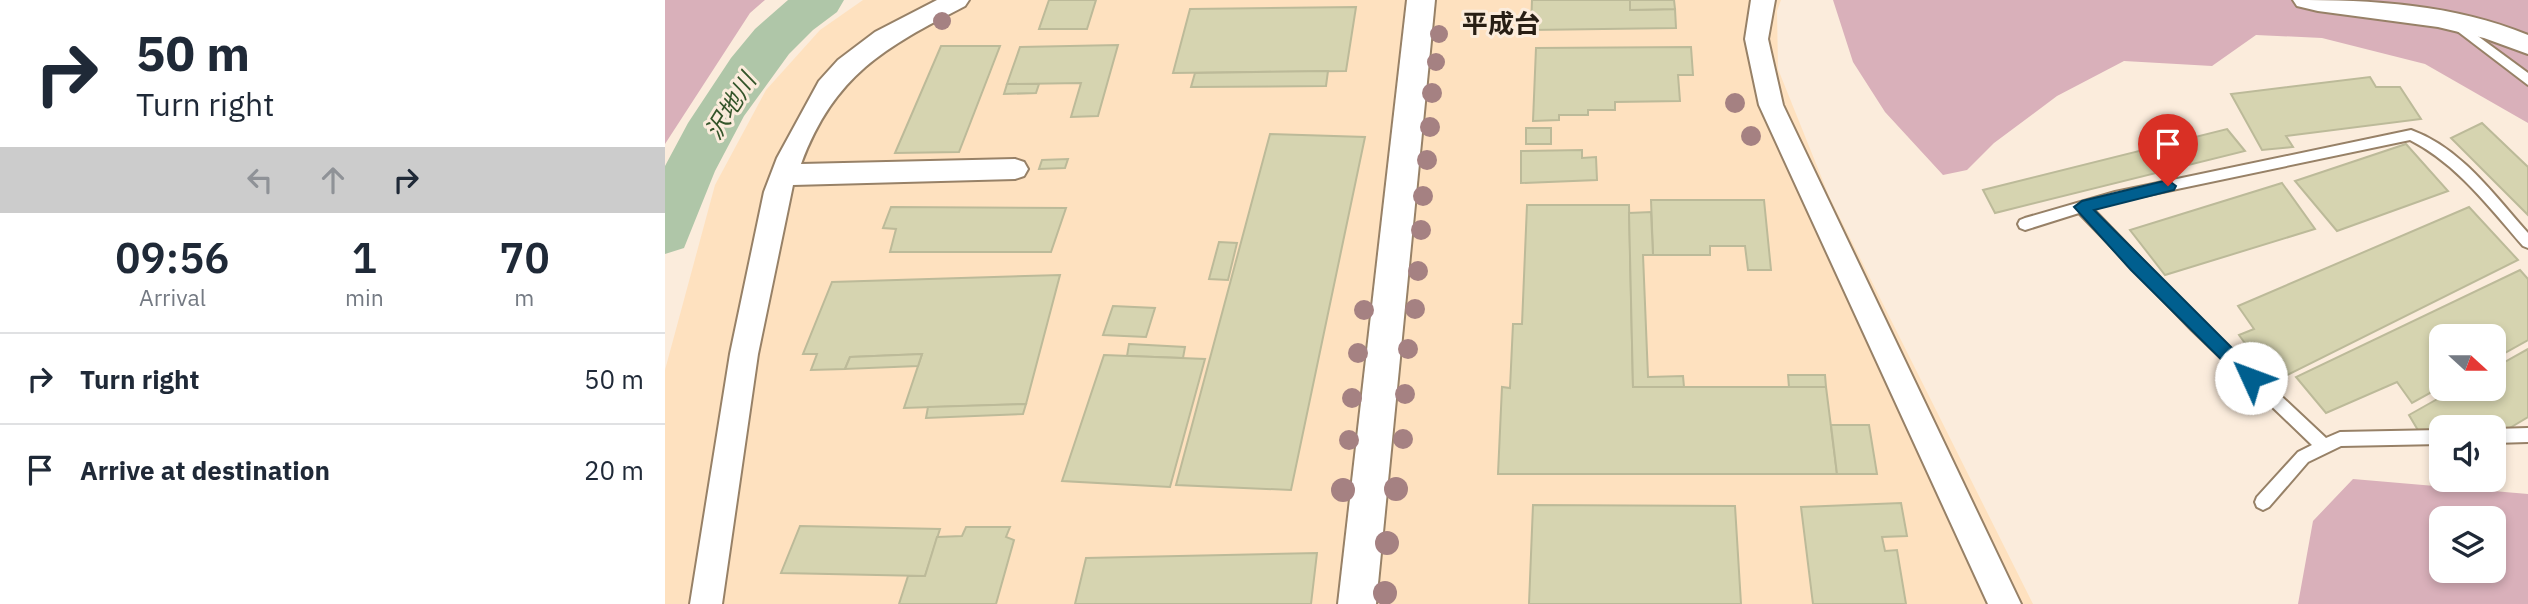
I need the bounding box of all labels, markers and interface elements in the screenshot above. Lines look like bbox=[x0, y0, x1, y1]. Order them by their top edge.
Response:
district label: 平成台 bbox=[1462, 6, 1540, 40]
text: 50 m bbox=[136, 21, 250, 84]
icon: right bbox=[21, 28, 112, 119]
water label: 沢地川 bbox=[697, 64, 764, 145]
text: Turn right bbox=[136, 83, 274, 125]
pin bbox=[2138, 114, 2198, 186]
icon: arrive bbox=[2149, 125, 2187, 163]
icon: left bbox=[241, 161, 279, 199]
icon: ahead bbox=[314, 161, 352, 199]
icon: right bbox=[387, 161, 425, 199]
text: 09:56 bbox=[115, 230, 230, 285]
text: 1 bbox=[352, 230, 377, 285]
text: 70 bbox=[499, 230, 550, 285]
text: Arrival bbox=[139, 282, 206, 312]
text: min bbox=[345, 282, 384, 312]
text: m bbox=[514, 282, 534, 312]
north arrow bbox=[2429, 324, 2506, 401]
map controls bbox=[2429, 324, 2506, 583]
position arrow bbox=[2214, 341, 2288, 415]
icon: right bbox=[21, 360, 59, 398]
text: Turn right bbox=[80, 362, 199, 396]
text: 50 m bbox=[584, 362, 644, 396]
button: sound bbox=[2429, 415, 2506, 492]
icon: arrive bbox=[21, 451, 59, 489]
text: Arrive at destination bbox=[80, 453, 330, 487]
text: 20 m bbox=[584, 453, 644, 487]
button: layers bbox=[2429, 506, 2506, 583]

